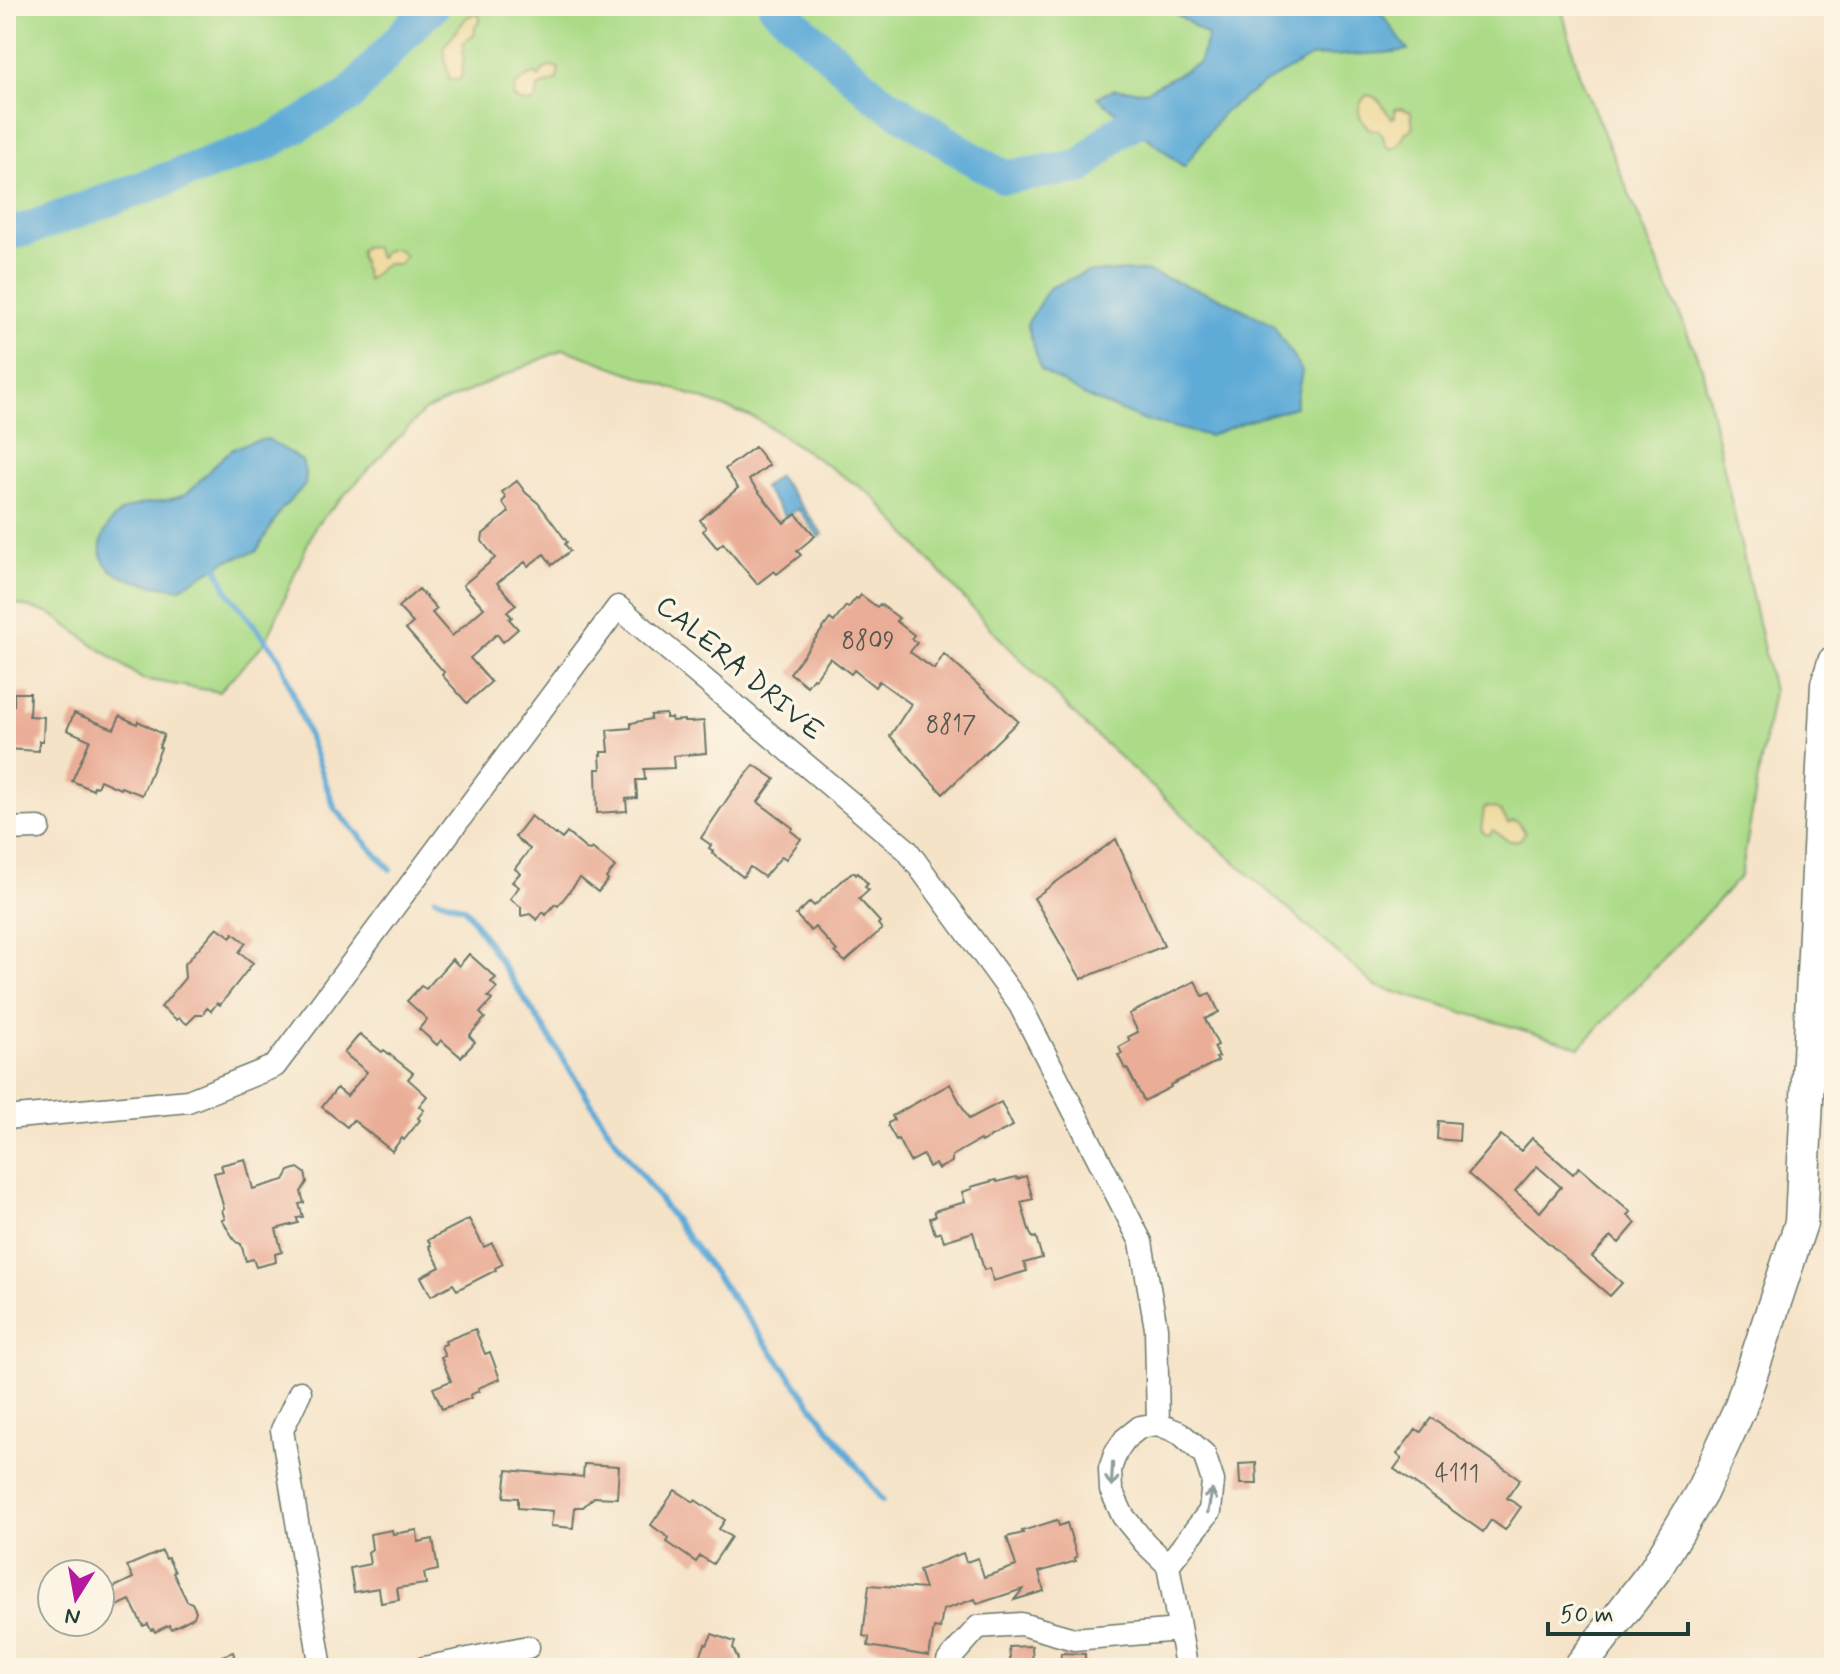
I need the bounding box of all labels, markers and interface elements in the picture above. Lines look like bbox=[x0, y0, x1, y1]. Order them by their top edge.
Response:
street label: CALERA DRIVE bbox=[647, 588, 831, 750]
house number: 8809 bbox=[842, 626, 894, 657]
house number: 8817 bbox=[926, 710, 976, 741]
house number: 4111 bbox=[1435, 1459, 1479, 1490]
one-way arrow bbox=[1104, 1462, 1119, 1488]
one-way arrow bbox=[1203, 1488, 1218, 1514]
north arrow bbox=[36, 1558, 116, 1638]
scale bar bbox=[1548, 1586, 1688, 1636]
text: 50 m bbox=[1560, 1600, 1614, 1631]
text: N bbox=[63, 1601, 82, 1631]

